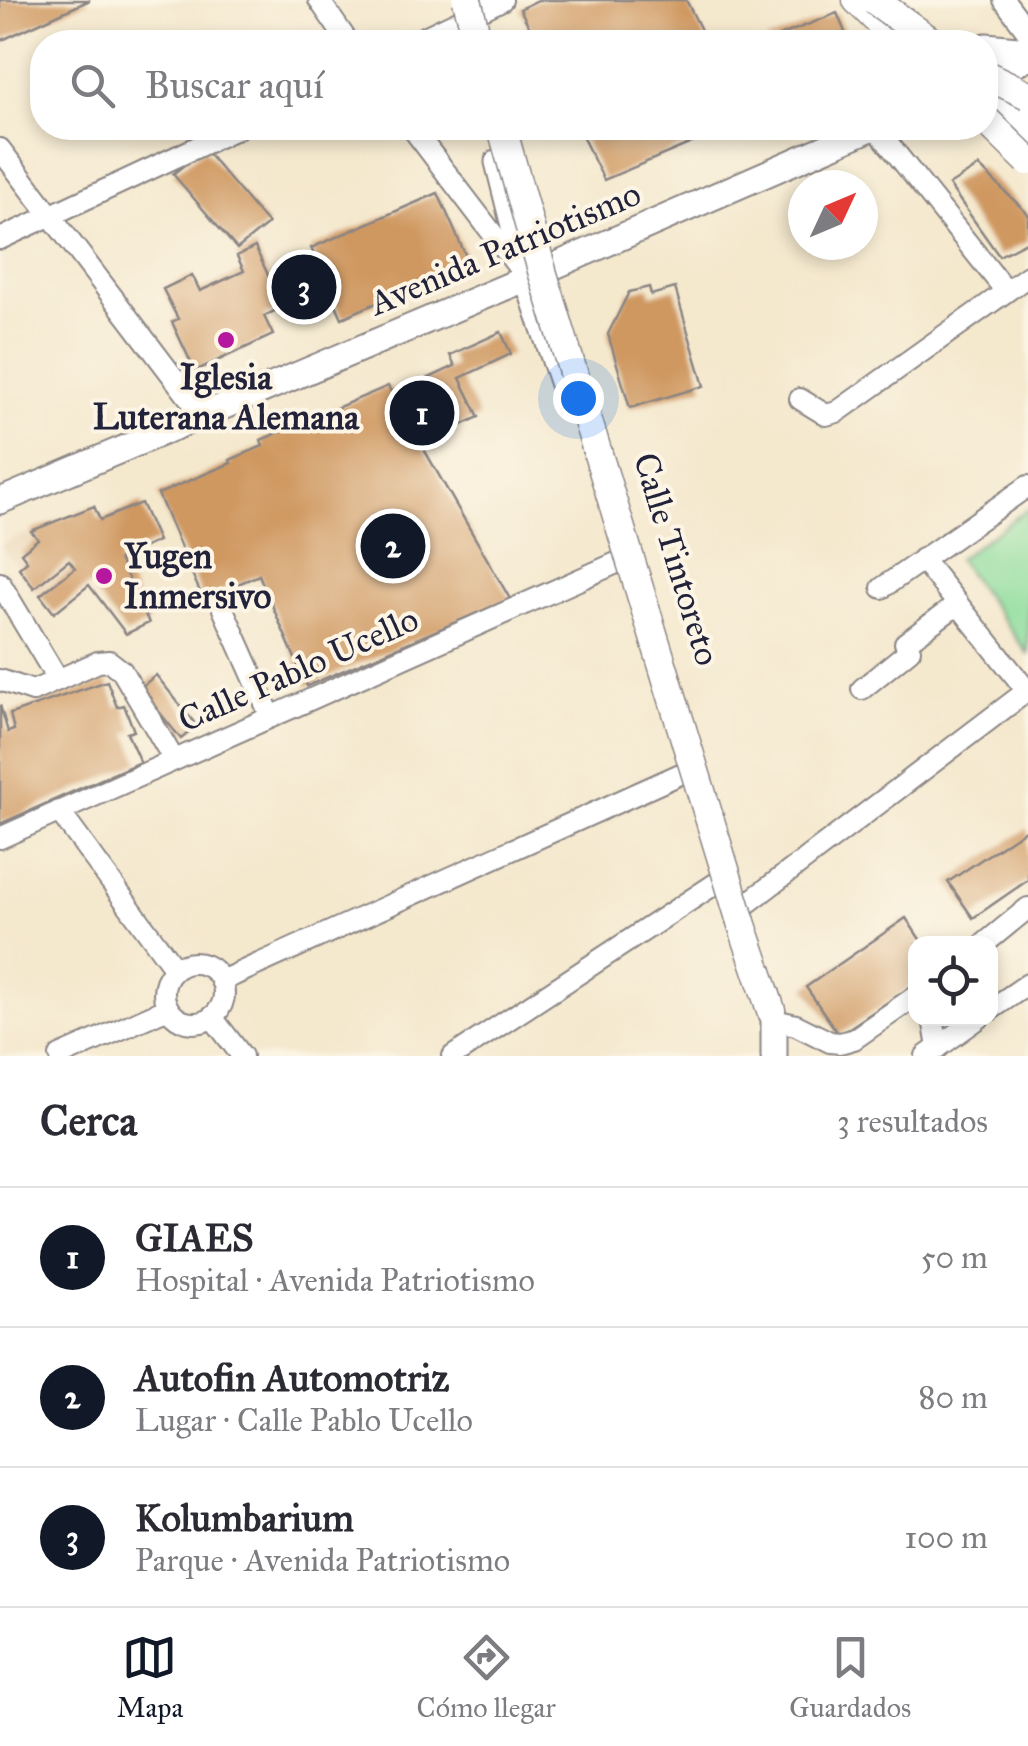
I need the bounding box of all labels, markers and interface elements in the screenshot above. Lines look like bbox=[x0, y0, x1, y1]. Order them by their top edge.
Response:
search box bbox=[30, 30, 998, 140]
icon: search bbox=[65, 58, 120, 113]
text: Buscar aquí bbox=[145, 62, 324, 108]
north arrow bbox=[788, 170, 878, 260]
street label: Avenida Patriotismo bbox=[361, 172, 647, 326]
pin: 3 bbox=[272, 250, 336, 324]
marker: Iglesia Luterana Alemana bbox=[215, 329, 237, 351]
place label: Iglesia Luterana Alemana bbox=[93, 356, 360, 439]
your location bbox=[553, 373, 604, 424]
pin: 1 bbox=[390, 376, 454, 450]
street label: Calle Tintoreto bbox=[624, 448, 729, 671]
pin: 2 bbox=[360, 508, 426, 584]
place label: Yugen Inmersivo bbox=[124, 535, 271, 618]
marker: Yugen Inmersivo bbox=[93, 565, 115, 587]
street label: Calle Pablo Ucello bbox=[172, 597, 425, 742]
map controls bbox=[908, 936, 998, 1026]
button: locate bbox=[908, 936, 998, 1026]
text: Cerca bbox=[40, 1095, 137, 1147]
text: 3 resultados bbox=[837, 1102, 988, 1141]
text: GIAES bbox=[135, 1215, 254, 1261]
text: 1 bbox=[66, 1238, 79, 1277]
text: 50 m bbox=[921, 1238, 988, 1277]
text: Hospital · Avenida Patriotismo bbox=[135, 1261, 535, 1300]
text: Autofin Automotriz bbox=[135, 1355, 449, 1401]
text: 2 bbox=[65, 1378, 80, 1417]
text: 80 m bbox=[919, 1378, 988, 1417]
text: Lugar · Calle Pablo Ucello bbox=[135, 1401, 473, 1440]
text: Kolumbarium bbox=[135, 1495, 354, 1541]
text: 3 bbox=[66, 1518, 79, 1557]
text: 100 m bbox=[904, 1518, 988, 1557]
text: Parque · Avenida Patriotismo bbox=[135, 1541, 510, 1580]
tab: Mapa bbox=[117, 1630, 183, 1725]
tab: Cómo llegar bbox=[417, 1630, 556, 1725]
tab: Guardados bbox=[789, 1630, 911, 1725]

